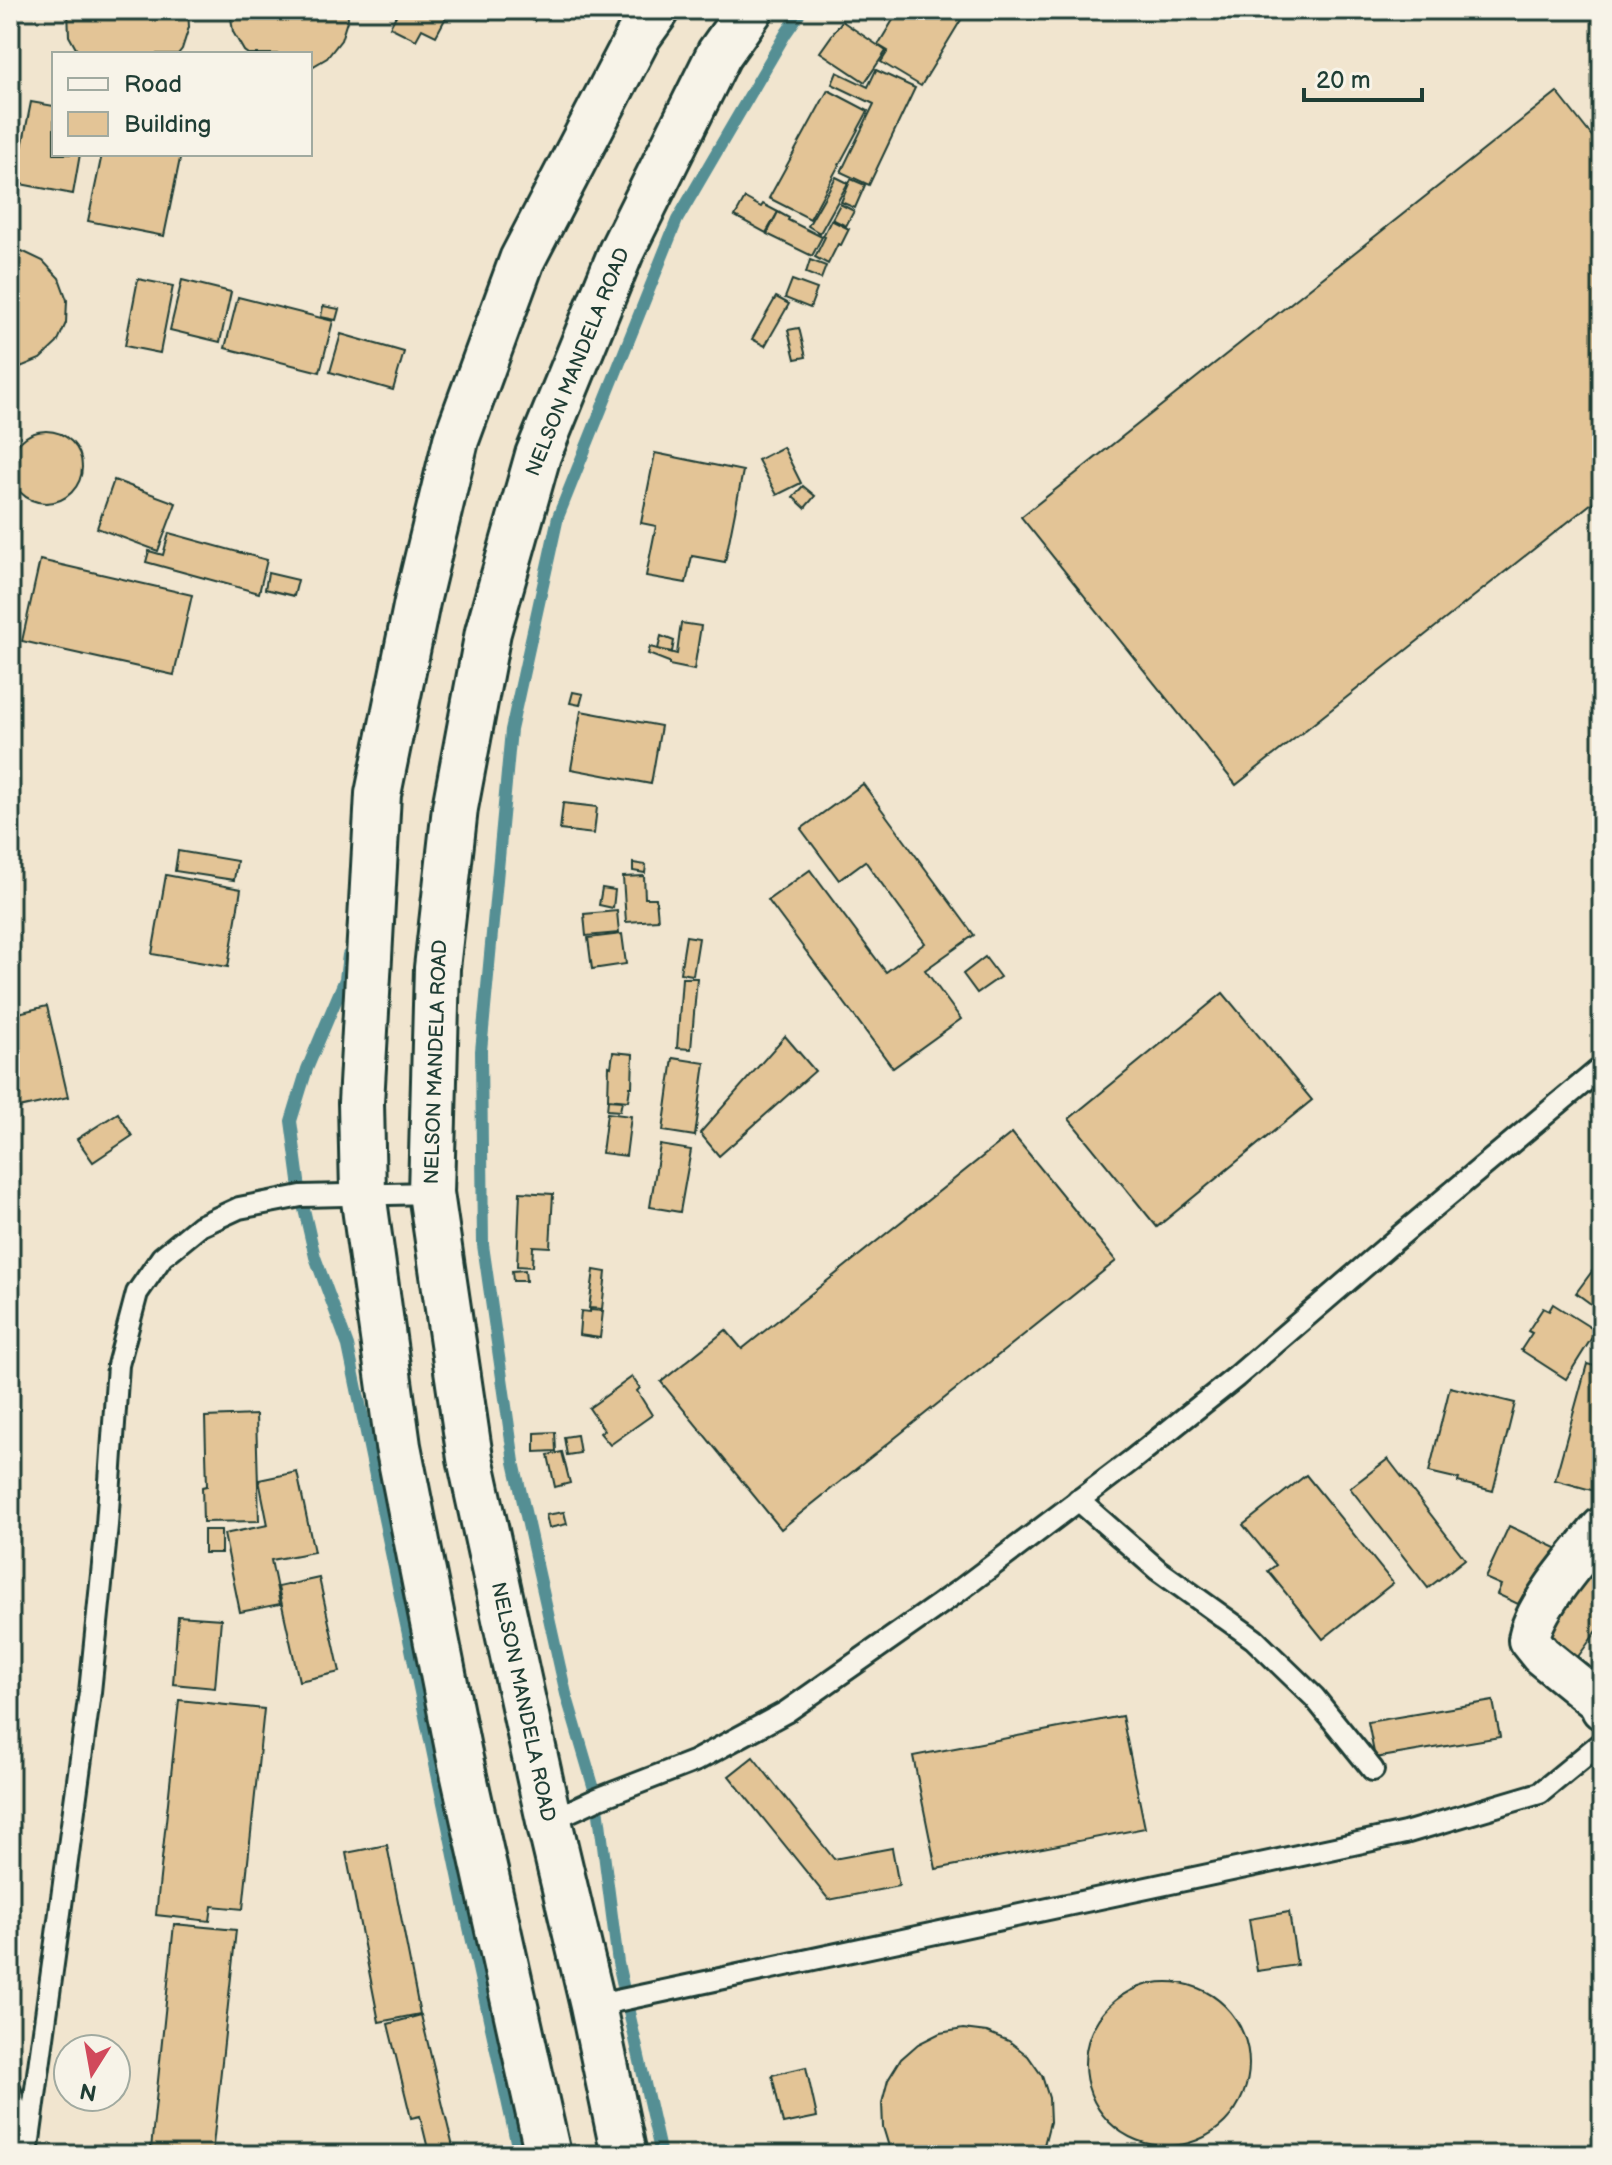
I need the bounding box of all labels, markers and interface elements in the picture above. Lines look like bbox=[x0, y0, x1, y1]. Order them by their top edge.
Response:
legend bbox=[52, 52, 312, 156]
scale bar bbox=[1304, 52, 1422, 102]
text: 20 m bbox=[1316, 66, 1371, 95]
text: Road bbox=[124, 70, 182, 99]
text: Building bbox=[124, 110, 211, 139]
street label: NELSON MANDELA ROAD bbox=[521, 244, 635, 480]
street label: NELSON MANDELA ROAD bbox=[420, 939, 452, 1185]
street label: NELSON MANDELA ROAD bbox=[486, 1580, 560, 1824]
north arrow bbox=[52, 2033, 132, 2113]
text: N bbox=[78, 2076, 99, 2106]

